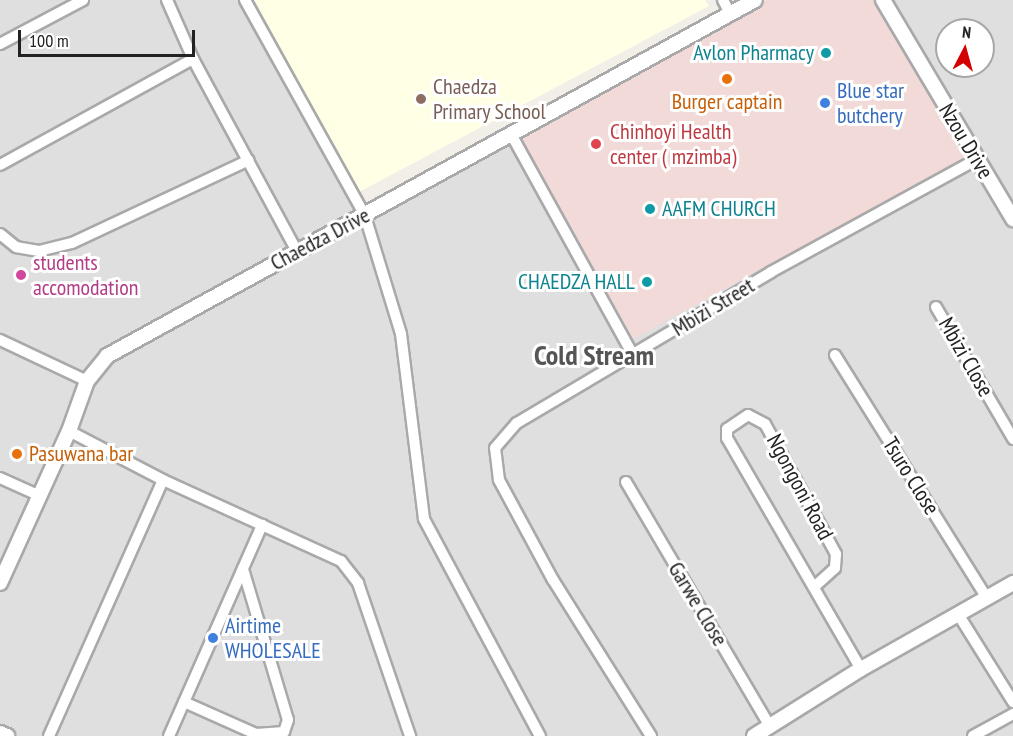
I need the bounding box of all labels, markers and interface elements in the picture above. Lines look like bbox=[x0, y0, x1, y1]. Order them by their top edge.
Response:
scale bar bbox=[21, 18, 198, 56]
north arrow bbox=[935, 18, 995, 78]
text: N bbox=[961, 22, 972, 42]
text: 100 m bbox=[29, 29, 69, 52]
place label: Avlon Pharmacy bbox=[693, 40, 814, 66]
marker: Avlon Pharmacy bbox=[819, 46, 833, 60]
marker: Burger captain bbox=[720, 72, 734, 86]
place label: Chaedza Primary School bbox=[433, 73, 546, 124]
place label: Blue star butchery bbox=[837, 77, 904, 128]
place label: Burger captain bbox=[672, 89, 782, 115]
marker: Chaedza Primary School bbox=[414, 92, 428, 106]
marker: Blue star butchery bbox=[818, 96, 832, 110]
street label: Nzou Drive bbox=[933, 99, 999, 183]
place label: Chinhoyi Health center ( mzimba) bbox=[610, 118, 736, 170]
marker: Chinhoyi Health center ( mzimba) bbox=[587, 135, 605, 153]
place label: AAFM CHURCH bbox=[662, 196, 776, 222]
street label: Chaedza Drive bbox=[266, 202, 374, 276]
marker: AAFM CHURCH bbox=[643, 202, 657, 216]
place label: students accomodation bbox=[33, 249, 138, 300]
marker: students accomodation bbox=[14, 268, 28, 282]
place label: CHAEDZA HALL bbox=[517, 269, 635, 295]
street label: Mbizi Street bbox=[667, 272, 759, 342]
marker: CHAEDZA HALL bbox=[640, 275, 654, 289]
street label: Mbizi Close bbox=[933, 313, 999, 401]
district label: Cold Stream bbox=[534, 338, 654, 372]
street label: Ngongoni Road bbox=[761, 430, 839, 544]
street label: Tsuro Close bbox=[877, 432, 945, 520]
place label: Pasuwana bar bbox=[29, 441, 133, 467]
marker: Pasuwana bar bbox=[10, 447, 24, 461]
street label: Garwe Close bbox=[663, 557, 733, 651]
place label: Airtime WHOLESALE bbox=[225, 612, 321, 664]
marker: Airtime WHOLESALE bbox=[206, 631, 220, 645]

